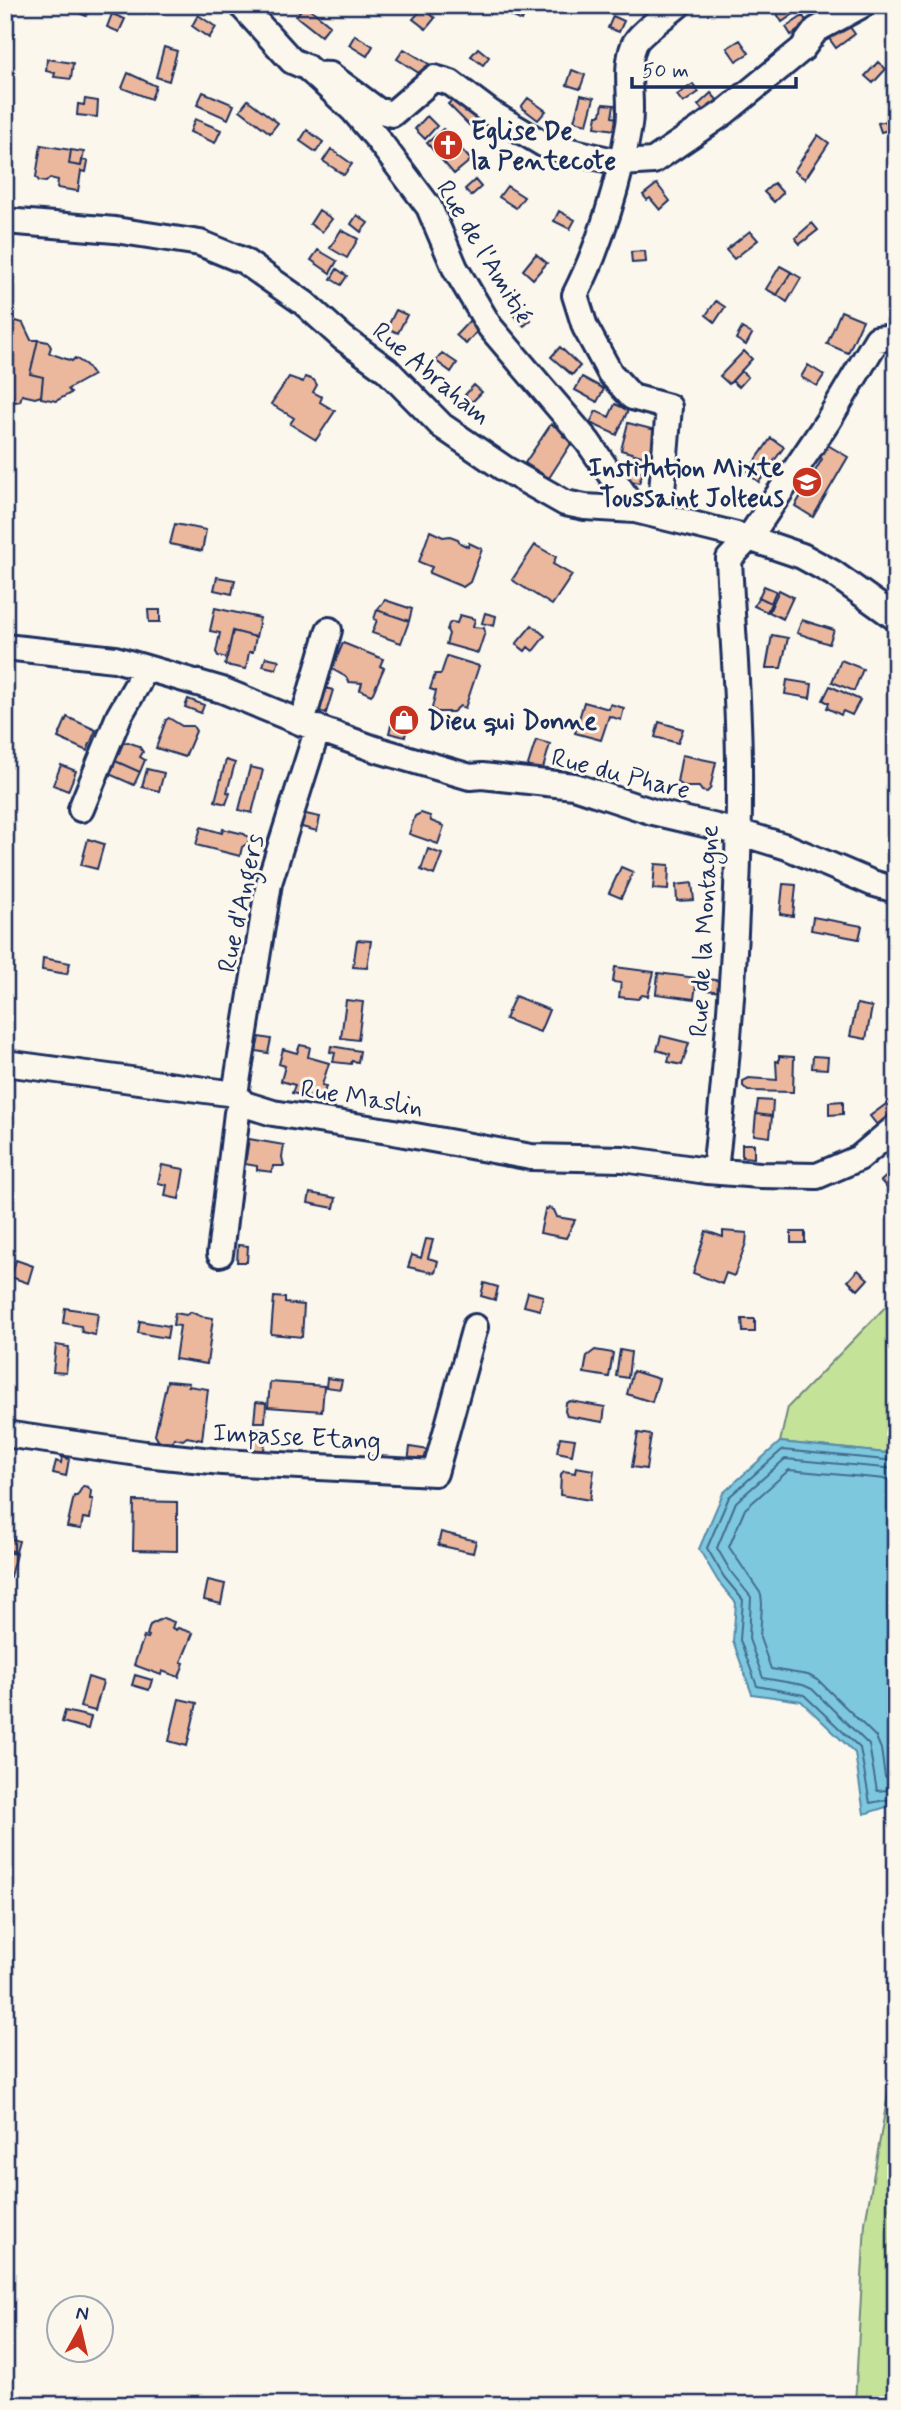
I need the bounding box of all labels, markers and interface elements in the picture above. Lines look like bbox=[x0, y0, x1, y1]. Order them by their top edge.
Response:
scale bar bbox=[632, 46, 796, 90]
text: 50 m bbox=[642, 57, 689, 85]
place label: Eglise De la Pentecote bbox=[471, 115, 616, 179]
church icon: Eglise De la Pentecote bbox=[431, 128, 465, 162]
street label: Rue de l'Amitié bbox=[427, 174, 539, 330]
street label: Rue Abraham bbox=[364, 315, 497, 434]
place label: Institution Mixte Toussaint Jolteus bbox=[589, 452, 784, 516]
school or university icon: Institution Mixte Toussaint Jolteus bbox=[790, 465, 824, 499]
shop icon: Dieu qui Donne bbox=[387, 703, 421, 737]
place label: Dieu qui Donne bbox=[427, 705, 597, 739]
street label: Rue du Phare bbox=[548, 741, 693, 809]
street label: Rue de la Montagne bbox=[682, 824, 730, 1038]
street label: Rue d'Angers bbox=[211, 831, 276, 976]
street label: Rue Maslin bbox=[298, 1072, 426, 1125]
street label: Impasse Etang bbox=[212, 1417, 382, 1461]
north arrow bbox=[46, 2294, 116, 2364]
text: N bbox=[74, 2300, 90, 2327]

